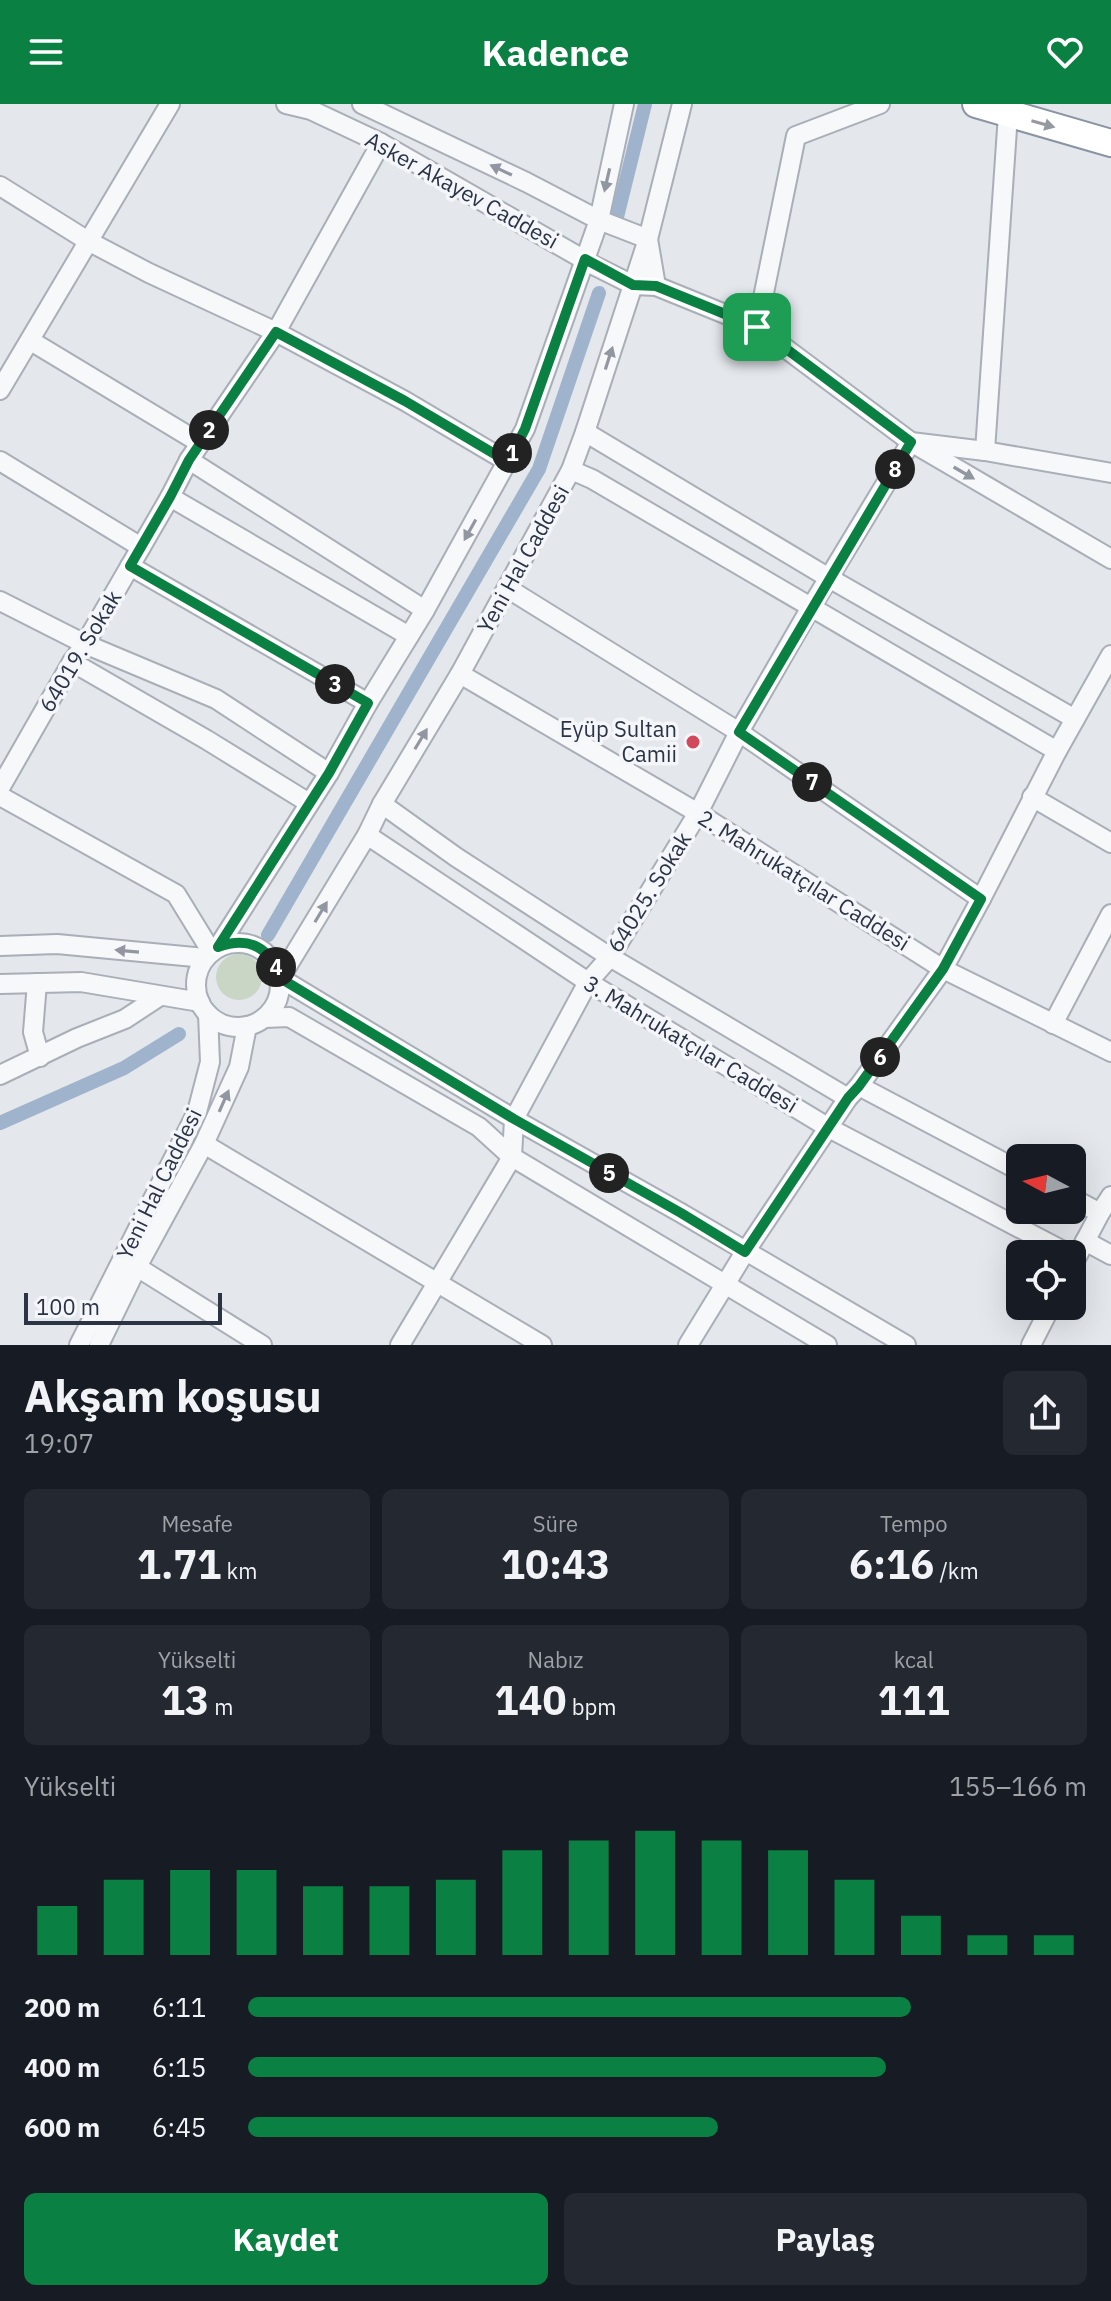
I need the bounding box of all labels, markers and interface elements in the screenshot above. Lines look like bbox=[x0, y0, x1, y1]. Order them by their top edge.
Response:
text: Kadence bbox=[482, 29, 629, 76]
icon: menu bbox=[24, 30, 68, 74]
icon: heart bbox=[1043, 30, 1087, 74]
one-way arrow bbox=[1032, 118, 1056, 131]
street label: Asker Akayev Caddesi bbox=[360, 124, 564, 255]
one-way arrow bbox=[490, 163, 513, 177]
one-way arrow bbox=[600, 168, 613, 193]
pin bbox=[723, 293, 791, 361]
icon: arrive bbox=[735, 305, 779, 349]
one-way arrow bbox=[604, 346, 616, 370]
pin: 2 bbox=[189, 410, 229, 450]
text: 2 bbox=[202, 415, 216, 444]
pin: 1 bbox=[492, 433, 532, 473]
text: 1 bbox=[505, 438, 519, 467]
pin: 8 bbox=[875, 449, 915, 489]
text: 8 bbox=[888, 454, 902, 483]
one-way arrow bbox=[953, 466, 976, 480]
street label: Yeni Hal Caddesi bbox=[470, 480, 575, 638]
one-way arrow bbox=[463, 518, 477, 541]
street label: 64019. Sokak bbox=[32, 584, 128, 717]
pin: 3 bbox=[315, 664, 355, 704]
text: 3 bbox=[328, 669, 342, 698]
place label: Eyüp Sultan Camii bbox=[560, 714, 677, 768]
one-way arrow bbox=[414, 728, 428, 750]
marker: Eyüp Sultan Camii bbox=[684, 733, 702, 751]
pin: 7 bbox=[792, 762, 832, 802]
text: 7 bbox=[805, 767, 819, 796]
street label: 2. Mahrukatçılar Caddesi bbox=[693, 802, 916, 957]
street label: 64025. Sokak bbox=[600, 826, 697, 958]
one-way arrow bbox=[313, 901, 327, 923]
one-way arrow bbox=[114, 944, 139, 957]
pin: 4 bbox=[256, 947, 296, 987]
text: 4 bbox=[269, 952, 283, 981]
street label: 3. Mahrukatçılar Caddesi bbox=[579, 968, 804, 1119]
pin: 6 bbox=[860, 1037, 900, 1077]
text: 6 bbox=[873, 1042, 887, 1071]
one-way arrow bbox=[217, 1089, 230, 1113]
street label: Yeni Hal Caddesi bbox=[109, 1103, 208, 1264]
north arrow bbox=[1006, 1144, 1086, 1224]
map controls bbox=[1006, 1144, 1086, 1320]
pin: 5 bbox=[589, 1153, 629, 1193]
text: 5 bbox=[602, 1158, 616, 1187]
button: locate bbox=[1006, 1240, 1086, 1320]
scale bar bbox=[24, 1289, 222, 1325]
text: 100 m bbox=[36, 1292, 100, 1321]
text: Akşam koşusu bbox=[24, 1367, 322, 1424]
button: share bbox=[1003, 1371, 1087, 1455]
text: 19:07 bbox=[24, 1426, 94, 1460]
text: Mesafe bbox=[161, 1509, 233, 1538]
text: Süre bbox=[533, 1509, 578, 1538]
text: Tempo bbox=[880, 1509, 948, 1538]
text: 1.71 bbox=[137, 1538, 221, 1590]
text: 10:43 bbox=[501, 1538, 610, 1590]
text: 6:16 bbox=[849, 1538, 934, 1590]
text: km bbox=[221, 1556, 257, 1585]
text: /km bbox=[934, 1556, 979, 1585]
text: Yükselti bbox=[158, 1645, 236, 1674]
text: Nabız bbox=[528, 1645, 583, 1674]
text: kcal bbox=[894, 1645, 934, 1674]
text: 13 bbox=[161, 1674, 209, 1726]
text: 140 bbox=[495, 1674, 567, 1726]
text: 111 bbox=[878, 1674, 950, 1726]
text: m bbox=[209, 1692, 233, 1721]
text: bpm bbox=[567, 1692, 616, 1721]
text: Yükselti bbox=[24, 1769, 116, 1803]
text: 155–166 m bbox=[949, 1769, 1087, 1803]
text: 200 m bbox=[24, 1990, 100, 2024]
text: 6:11 bbox=[152, 1990, 206, 2024]
text: 400 m bbox=[24, 2050, 100, 2084]
text: 6:15 bbox=[152, 2050, 206, 2084]
text: 600 m bbox=[24, 2110, 100, 2144]
text: 6:45 bbox=[152, 2110, 206, 2144]
button: Kaydet bbox=[24, 2193, 548, 2285]
button: Paylaş bbox=[564, 2193, 1087, 2285]

